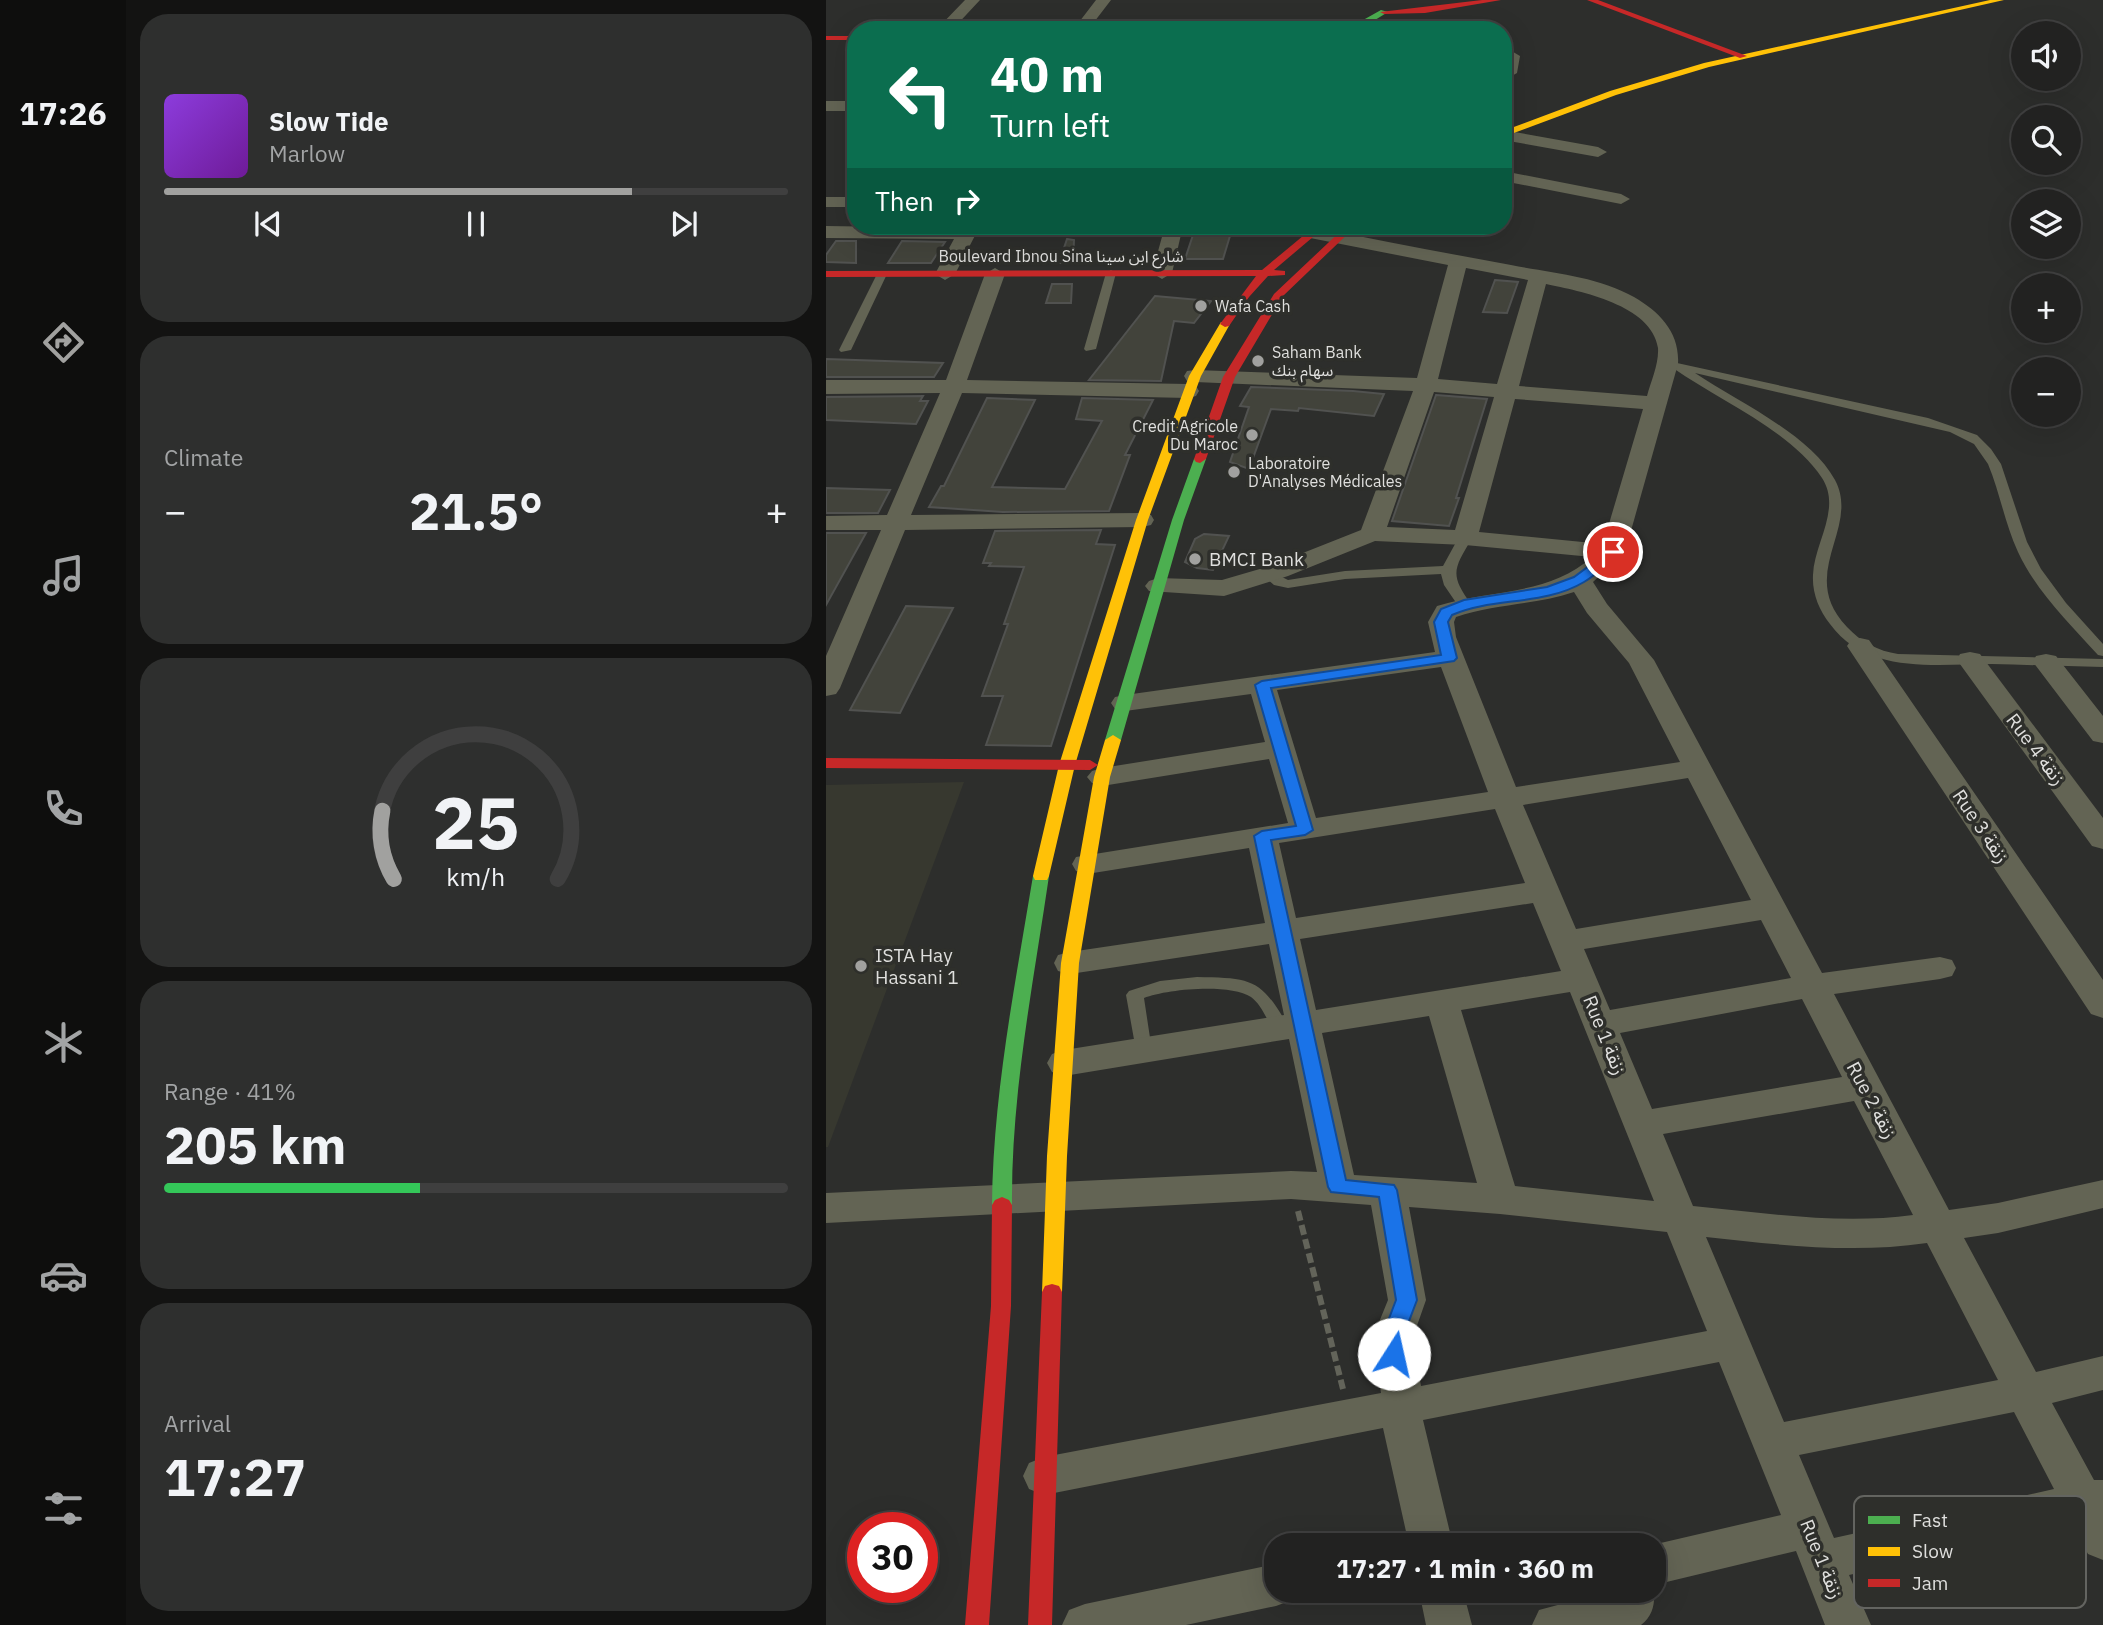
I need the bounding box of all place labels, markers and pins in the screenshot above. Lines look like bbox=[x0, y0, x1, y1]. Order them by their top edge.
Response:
place label: Wafa Cash bbox=[1215, 296, 1291, 316]
marker: Wafa Cash bbox=[1193, 298, 1209, 314]
place label: Saham Bank سهام بنك bbox=[1272, 342, 1362, 383]
marker: Saham Bank سهام بنك bbox=[1250, 353, 1266, 369]
place label: Credit Agricole Du Maroc bbox=[1132, 416, 1238, 454]
marker: Credit Agricole Du Maroc bbox=[1244, 427, 1260, 443]
place label: Laboratoire D'Analyses Médicales bbox=[1248, 453, 1402, 491]
marker: Laboratoire D'Analyses Médicales bbox=[1226, 464, 1242, 480]
pin bbox=[1583, 522, 1643, 582]
place label: BMCI Bank bbox=[1209, 547, 1304, 571]
marker: BMCI Bank bbox=[1187, 551, 1203, 567]
place label: ISTA Hay Hassani 1 bbox=[875, 943, 959, 989]
marker: ISTA Hay Hassani 1 bbox=[853, 958, 869, 974]

